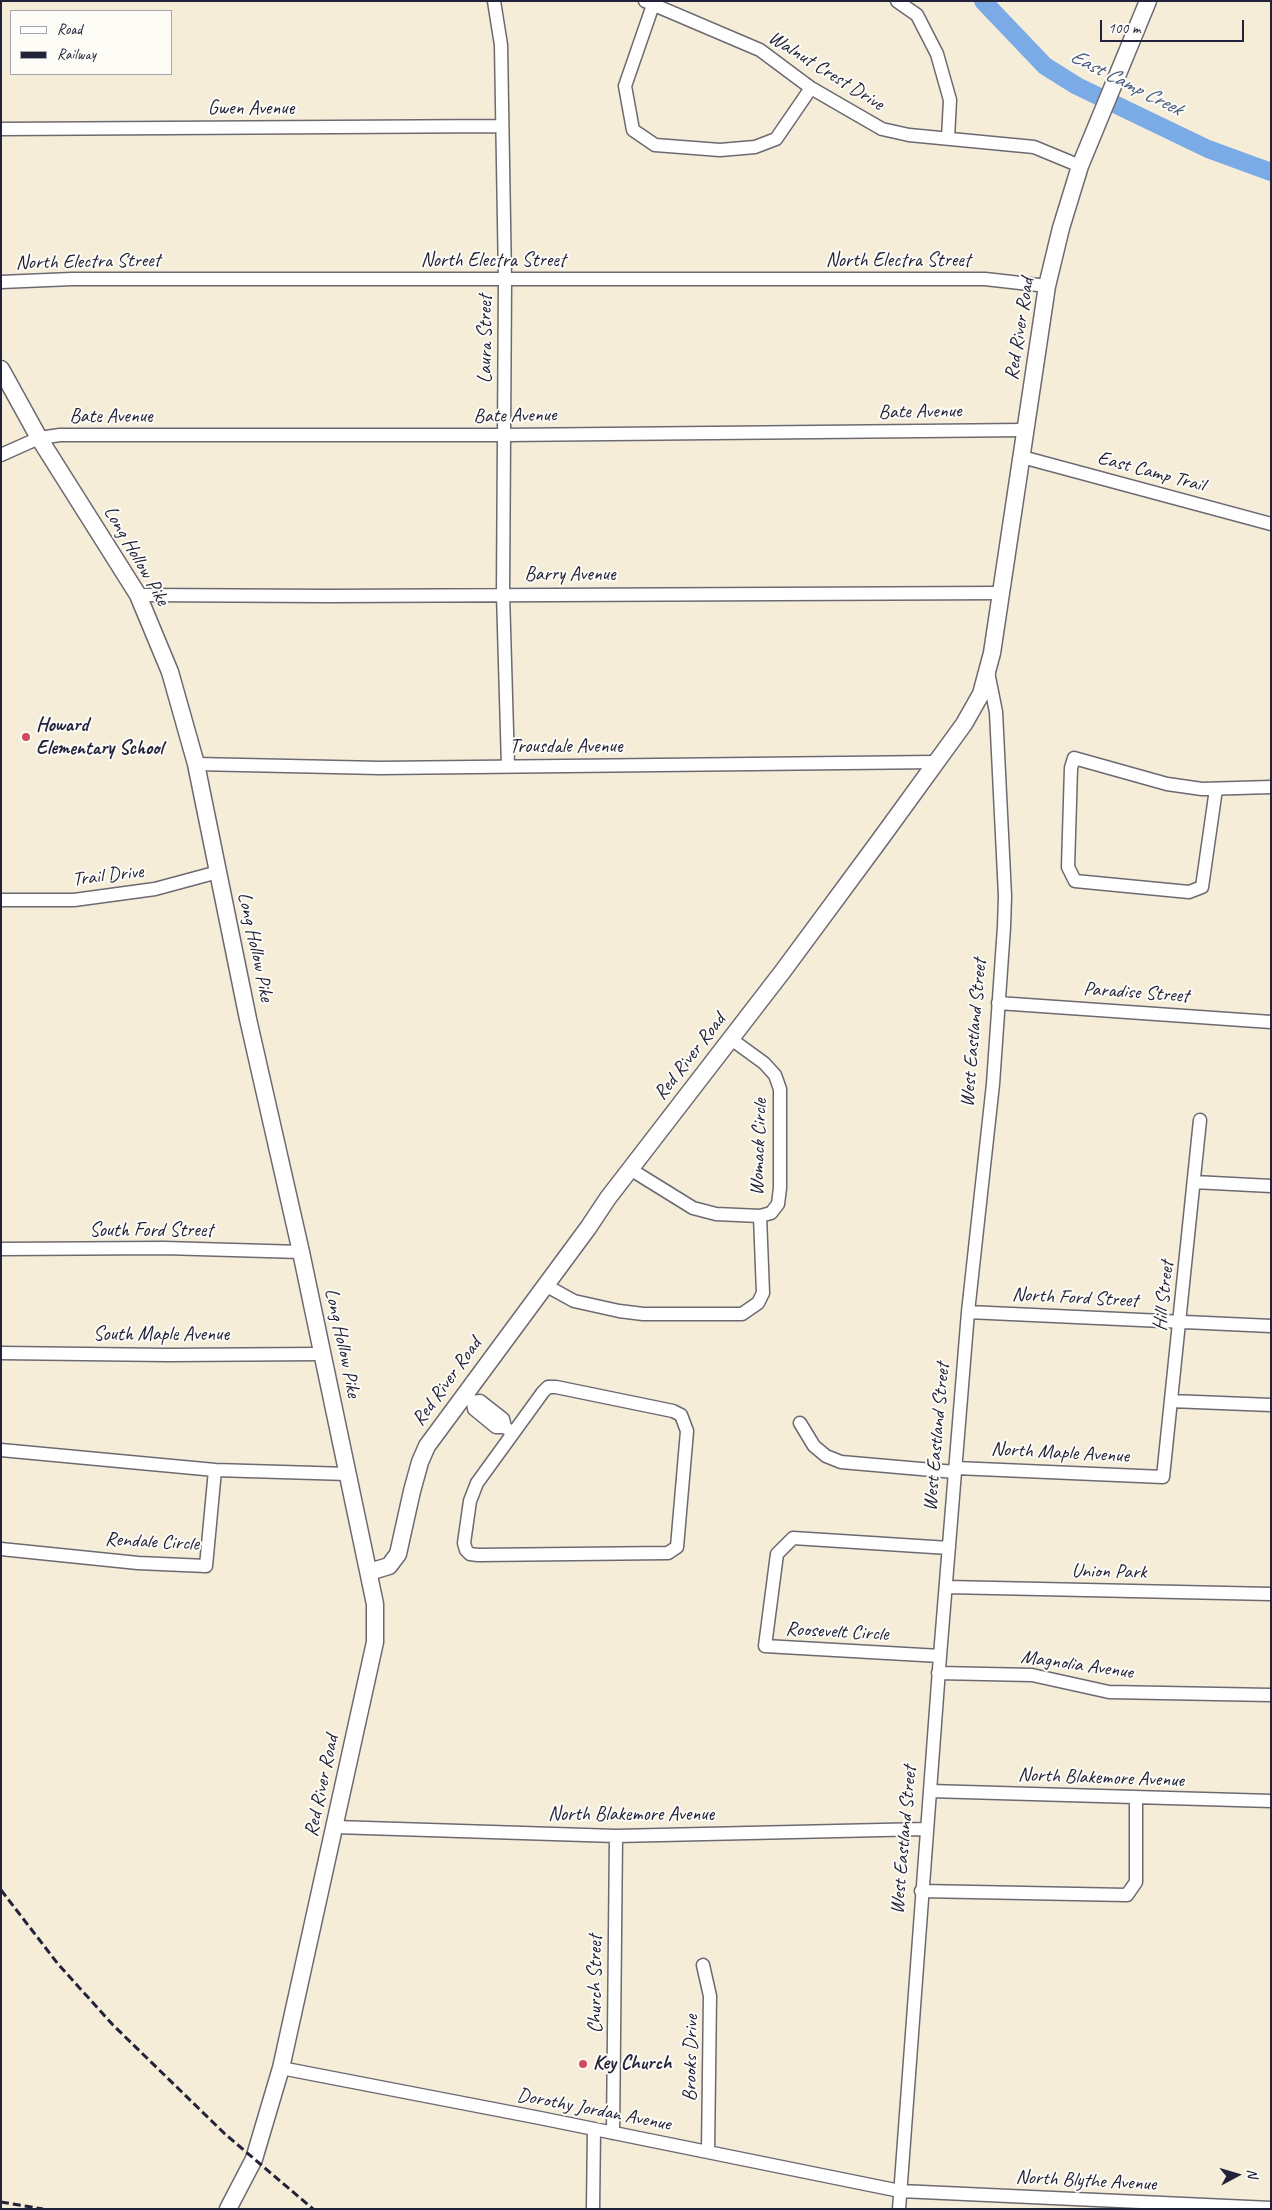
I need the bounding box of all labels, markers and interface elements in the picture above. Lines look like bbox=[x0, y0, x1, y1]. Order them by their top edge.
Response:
legend bbox=[10, 10, 172, 75]
scale bar bbox=[1102, 10, 1246, 42]
text: 100 m bbox=[1108, 19, 1140, 38]
text: Road bbox=[57, 20, 82, 39]
street label: Walnut Crest Drive bbox=[764, 26, 888, 116]
water label: East Camp Creek bbox=[1066, 44, 1186, 122]
text: Railway bbox=[57, 45, 96, 64]
street label: Gwen Avenue bbox=[208, 97, 294, 121]
street label: North Electra Street bbox=[16, 249, 160, 275]
street label: North Electra Street bbox=[421, 249, 565, 273]
street label: North Electra Street bbox=[826, 249, 970, 273]
street label: Red River Road bbox=[1000, 276, 1040, 382]
street label: Laura Street bbox=[474, 295, 498, 383]
street label: Bate Avenue bbox=[878, 399, 962, 425]
street label: Bate Avenue bbox=[473, 403, 557, 429]
street label: Bate Avenue bbox=[69, 405, 153, 429]
street label: East Camp Trail bbox=[1095, 446, 1207, 498]
street label: Long Hollow Pike bbox=[98, 502, 174, 610]
street label: Barry Avenue bbox=[524, 563, 616, 587]
place label: Howard Elementary School bbox=[36, 714, 163, 761]
marker: Howard Elementary School bbox=[20, 731, 32, 743]
street label: Trousdale Avenue bbox=[510, 735, 622, 759]
street label: Trail Drive bbox=[71, 860, 145, 892]
street label: Long Hollow Pike bbox=[232, 890, 278, 1004]
street label: West Eastland Street bbox=[956, 958, 992, 1108]
street label: Paradise Street bbox=[1082, 977, 1190, 1009]
street label: Red River Road bbox=[649, 1009, 731, 1105]
street label: Womack Circle bbox=[745, 1098, 773, 1196]
street label: South Ford Street bbox=[89, 1219, 213, 1243]
street label: Hill Street bbox=[1148, 1260, 1180, 1332]
street label: North Ford Street bbox=[1011, 1283, 1139, 1313]
street label: Long Hollow Pike bbox=[319, 1286, 365, 1400]
street label: South Maple Avenue bbox=[93, 1323, 229, 1347]
street label: Red River Road bbox=[407, 1333, 487, 1431]
street label: West Eastland Street bbox=[919, 1362, 955, 1512]
street label: North Maple Avenue bbox=[990, 1437, 1130, 1469]
street label: Rendale Circle bbox=[104, 1528, 200, 1556]
street label: Union Park bbox=[1071, 1559, 1147, 1585]
street label: Roosevelt Circle bbox=[785, 1617, 889, 1647]
street label: Magnolia Avenue bbox=[1019, 1645, 1135, 1685]
street label: Red River Road bbox=[300, 1733, 344, 1839]
street label: North Blakemore Avenue bbox=[1018, 1763, 1184, 1793]
street label: West Eastland Street bbox=[886, 1765, 922, 1915]
street label: North Blakemore Avenue bbox=[548, 1803, 714, 1827]
street label: Church Street bbox=[584, 1935, 608, 2033]
street label: Brooks Drive bbox=[678, 2014, 704, 2102]
place label: Key Church bbox=[593, 2052, 671, 2076]
marker: Key Church bbox=[577, 2058, 589, 2070]
street label: Dorothy Jordan Avenue bbox=[515, 2083, 673, 2137]
north arrow bbox=[1212, 2150, 1262, 2200]
street label: North Blythe Avenue bbox=[1015, 2165, 1157, 2197]
text: N bbox=[1244, 2168, 1261, 2179]

